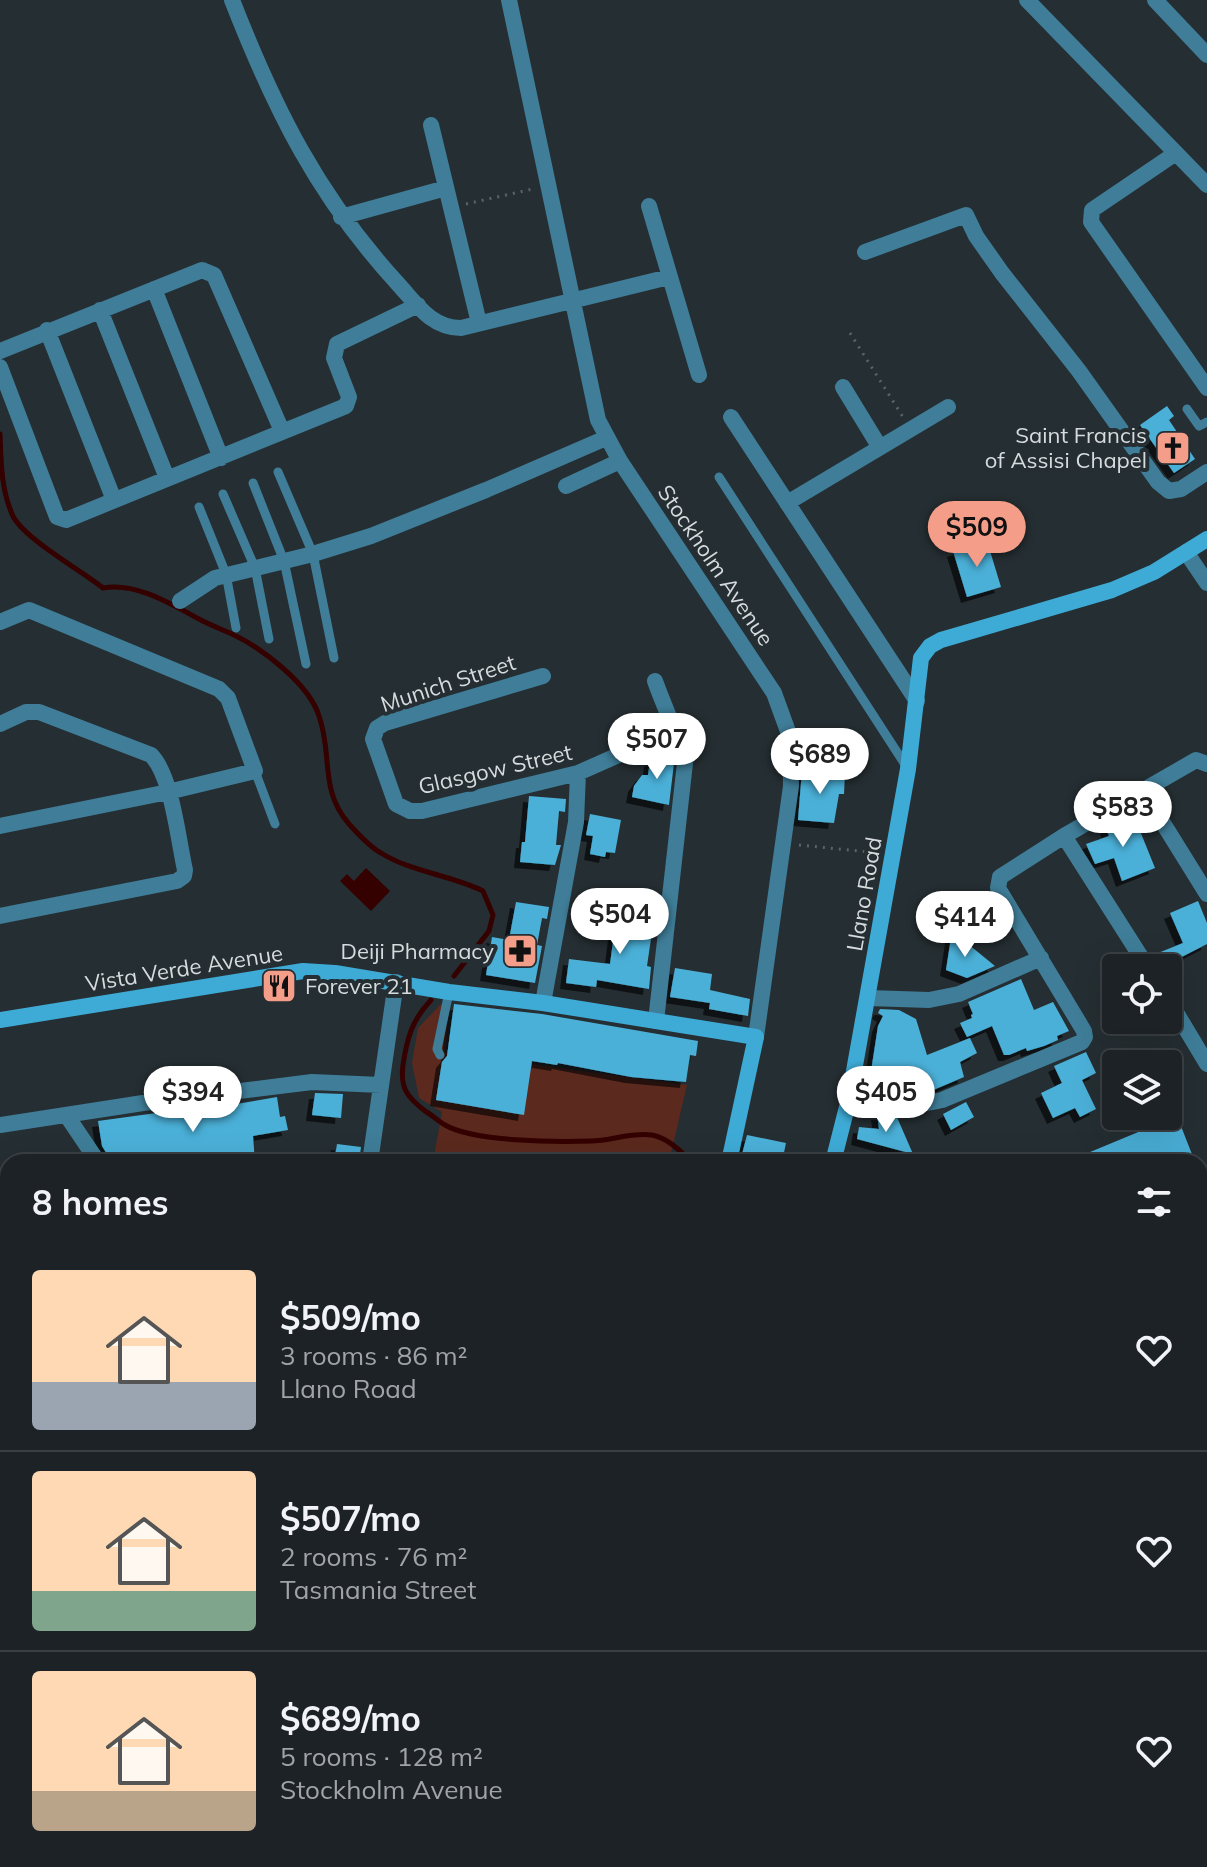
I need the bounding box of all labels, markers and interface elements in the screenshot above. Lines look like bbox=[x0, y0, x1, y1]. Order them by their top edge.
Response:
place label: Saint Francis of Assisi Chapel bbox=[985, 421, 1147, 474]
church icon: Saint Francis of Assisi Chapel bbox=[1154, 429, 1192, 467]
street label: Stockholm Avenue bbox=[652, 479, 780, 651]
pin: $509 bbox=[930, 501, 1024, 569]
text: $509 bbox=[946, 510, 1008, 543]
street label: Munich Street bbox=[377, 648, 519, 718]
pin: $507 bbox=[610, 713, 704, 781]
text: $507 bbox=[626, 722, 688, 755]
pin: $689 bbox=[773, 728, 867, 796]
text: $689 bbox=[789, 737, 851, 770]
street label: Glasgow Street bbox=[415, 738, 575, 800]
pin: $583 bbox=[1076, 781, 1170, 849]
text: $583 bbox=[1092, 790, 1154, 823]
street label: Llano Road bbox=[840, 835, 888, 953]
pin: $504 bbox=[573, 888, 667, 956]
pin: $414 bbox=[918, 891, 1012, 959]
text: $504 bbox=[589, 897, 651, 930]
text: $414 bbox=[934, 900, 996, 933]
pharmacy icon: Deiji Pharmacy bbox=[501, 932, 539, 970]
place label: Deiji Pharmacy bbox=[341, 937, 494, 965]
street label: Vista Verde Avenue bbox=[83, 939, 285, 997]
map controls bbox=[1102, 954, 1182, 1130]
button: locate bbox=[1102, 954, 1182, 1034]
restaurant icon: Forever 21 bbox=[260, 967, 298, 1005]
place label: Forever 21 bbox=[305, 972, 413, 1000]
button: layers bbox=[1102, 1050, 1182, 1130]
pin: $394 bbox=[146, 1066, 240, 1134]
pin: $405 bbox=[839, 1066, 933, 1134]
text: $394 bbox=[162, 1075, 224, 1108]
text: $405 bbox=[855, 1075, 917, 1108]
icon: filters bbox=[1132, 1180, 1176, 1224]
text: 8 homes bbox=[32, 1181, 169, 1224]
text: $509/mo bbox=[280, 1296, 421, 1339]
icon: home bbox=[96, 1302, 192, 1398]
icon: heart bbox=[1132, 1328, 1176, 1372]
text: 3 rooms · 86 m² bbox=[280, 1339, 467, 1372]
text: Llano Road bbox=[280, 1372, 417, 1405]
text: $507/mo bbox=[280, 1497, 421, 1540]
icon: home bbox=[96, 1503, 192, 1599]
icon: heart bbox=[1132, 1529, 1176, 1573]
text: 2 rooms · 76 m² bbox=[280, 1540, 467, 1573]
text: Tasmania Street bbox=[280, 1573, 476, 1606]
text: $689/mo bbox=[280, 1697, 421, 1740]
icon: home bbox=[96, 1703, 192, 1799]
icon: heart bbox=[1132, 1729, 1176, 1773]
text: 5 rooms · 128 m² bbox=[280, 1740, 483, 1773]
text: Stockholm Avenue bbox=[280, 1773, 503, 1806]

